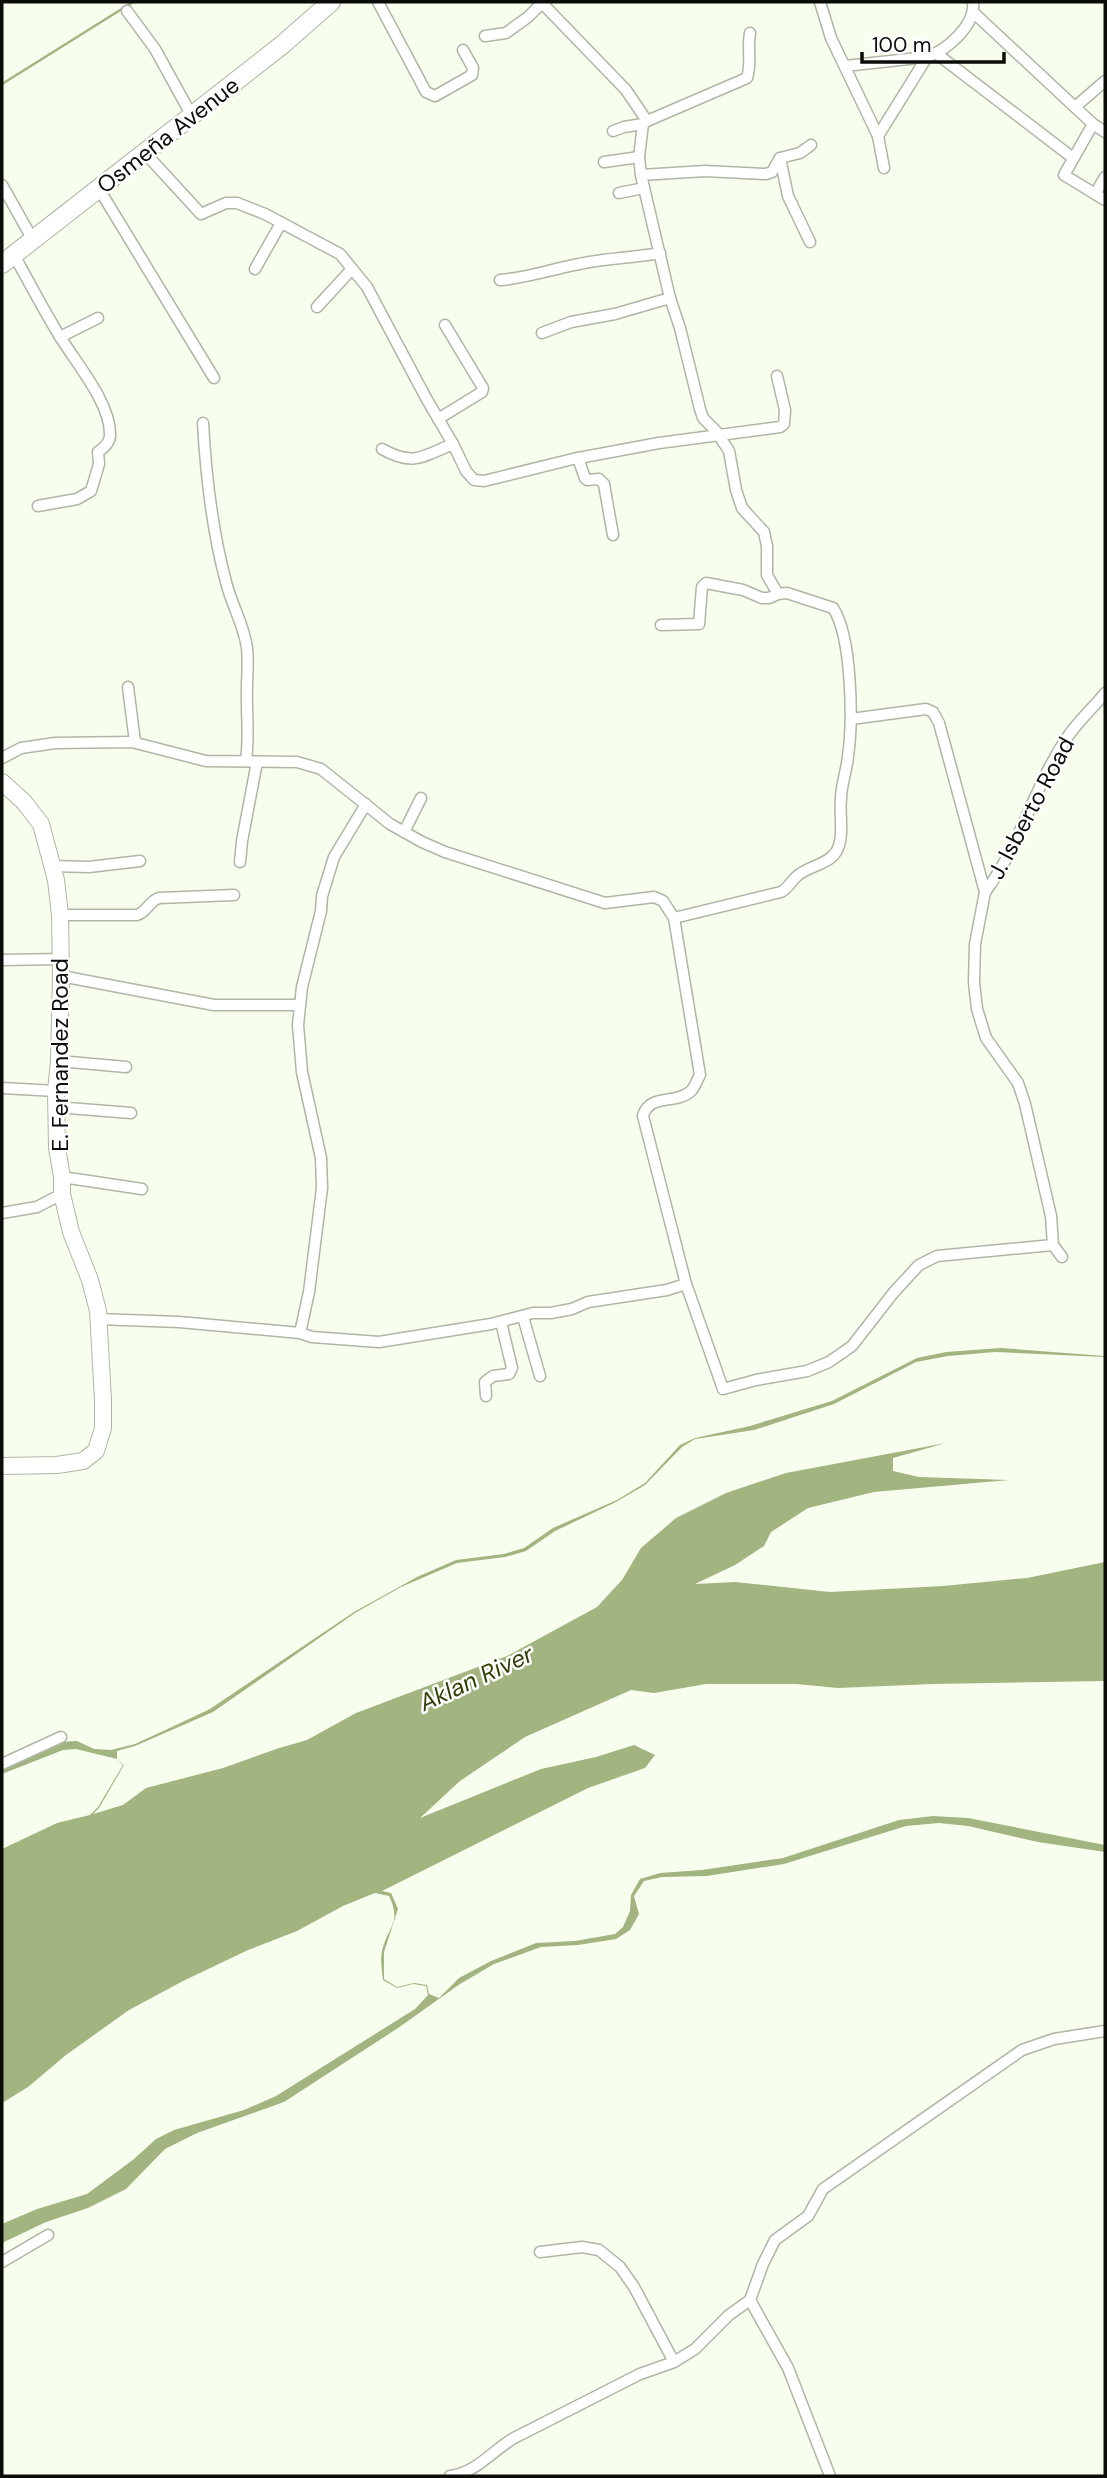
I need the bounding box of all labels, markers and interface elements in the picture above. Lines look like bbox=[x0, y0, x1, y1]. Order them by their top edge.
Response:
scale bar bbox=[862, 21, 1004, 65]
text: 100 m bbox=[872, 31, 932, 59]
street label: Osmeña Avenue bbox=[91, 70, 245, 200]
street label: J. Isberto Road bbox=[981, 732, 1081, 884]
street label: E. Fernandez Road bbox=[45, 958, 75, 1152]
water label: Aklan River bbox=[413, 1638, 539, 1718]

